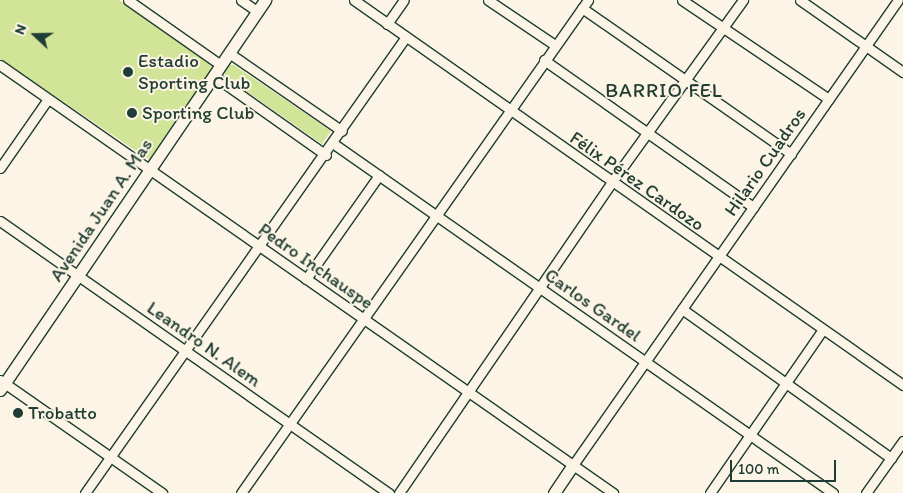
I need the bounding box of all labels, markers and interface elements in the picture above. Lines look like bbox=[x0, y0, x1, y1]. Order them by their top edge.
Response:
north arrow bbox=[10, 10, 60, 60]
text: N bbox=[11, 22, 30, 37]
place label: Estadio Sporting Club bbox=[138, 50, 250, 94]
marker: Estadio Sporting Club bbox=[122, 66, 134, 78]
district label: BARRIO FEL bbox=[605, 78, 723, 102]
place label: Sporting Club bbox=[142, 102, 254, 124]
street label: Hilario Cuadros bbox=[719, 104, 811, 220]
marker: Sporting Club bbox=[126, 107, 138, 119]
street label: Félix Pérez Cardozo bbox=[566, 126, 708, 236]
street label: Avenida Juan A. Mas bbox=[45, 134, 157, 286]
street label: Pedro Inchauspe bbox=[254, 218, 378, 314]
street label: Carlos Gardel bbox=[540, 263, 646, 347]
street label: Leandro N. Alem bbox=[143, 296, 265, 392]
place label: Trobatto bbox=[28, 402, 97, 424]
marker: Trobatto bbox=[12, 407, 24, 419]
scale bar bbox=[733, 450, 839, 482]
text: 100 m bbox=[738, 460, 779, 478]

